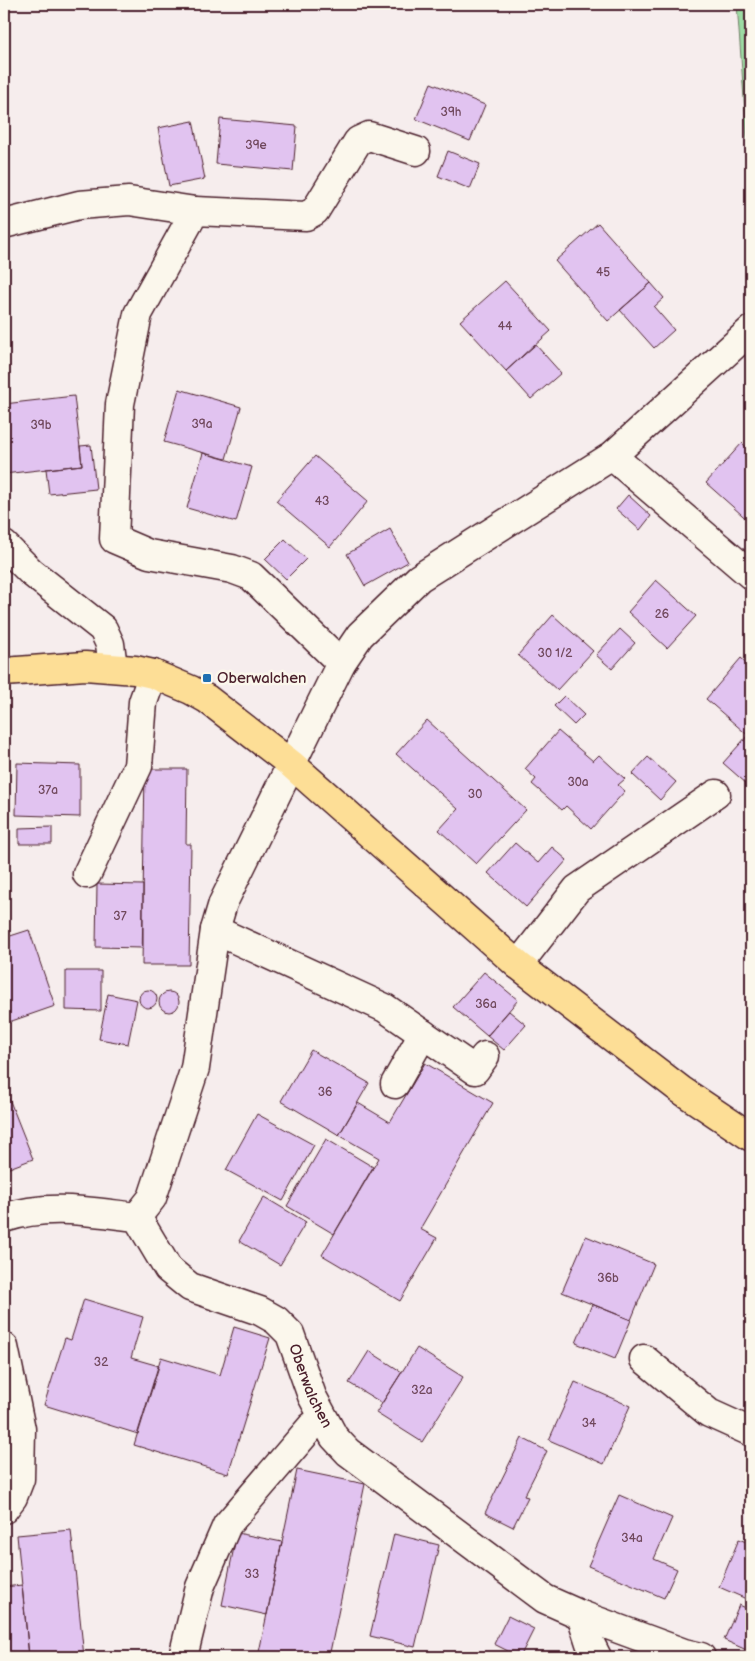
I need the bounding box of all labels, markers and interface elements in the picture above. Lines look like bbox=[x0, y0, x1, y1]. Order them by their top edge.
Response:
house number: 39h bbox=[441, 105, 462, 120]
house number: 39e bbox=[245, 138, 267, 153]
house number: 45 bbox=[596, 265, 610, 280]
house number: 44 bbox=[498, 319, 513, 334]
house number: 39a bbox=[191, 417, 213, 432]
house number: 39b bbox=[30, 418, 52, 433]
house number: 43 bbox=[315, 494, 329, 509]
house number: 26 bbox=[655, 607, 669, 622]
house number: 30 1/2 bbox=[538, 646, 572, 661]
place label: Oberwalchen bbox=[217, 669, 307, 688]
marker: Oberwalchen bbox=[201, 672, 213, 684]
house number: 30a bbox=[567, 775, 589, 790]
house number: 37a bbox=[38, 783, 58, 798]
house number: 30 bbox=[468, 787, 482, 802]
house number: 37 bbox=[113, 909, 127, 924]
house number: 36a bbox=[475, 997, 497, 1012]
house number: 36 bbox=[318, 1085, 332, 1100]
house number: 36b bbox=[597, 1271, 619, 1286]
street label: Oberwalchen bbox=[284, 1341, 336, 1431]
house number: 32 bbox=[94, 1355, 108, 1370]
house number: 32a bbox=[411, 1383, 433, 1398]
house number: 34 bbox=[582, 1416, 597, 1431]
house number: 34a bbox=[621, 1531, 643, 1546]
house number: 33 bbox=[245, 1567, 259, 1582]

